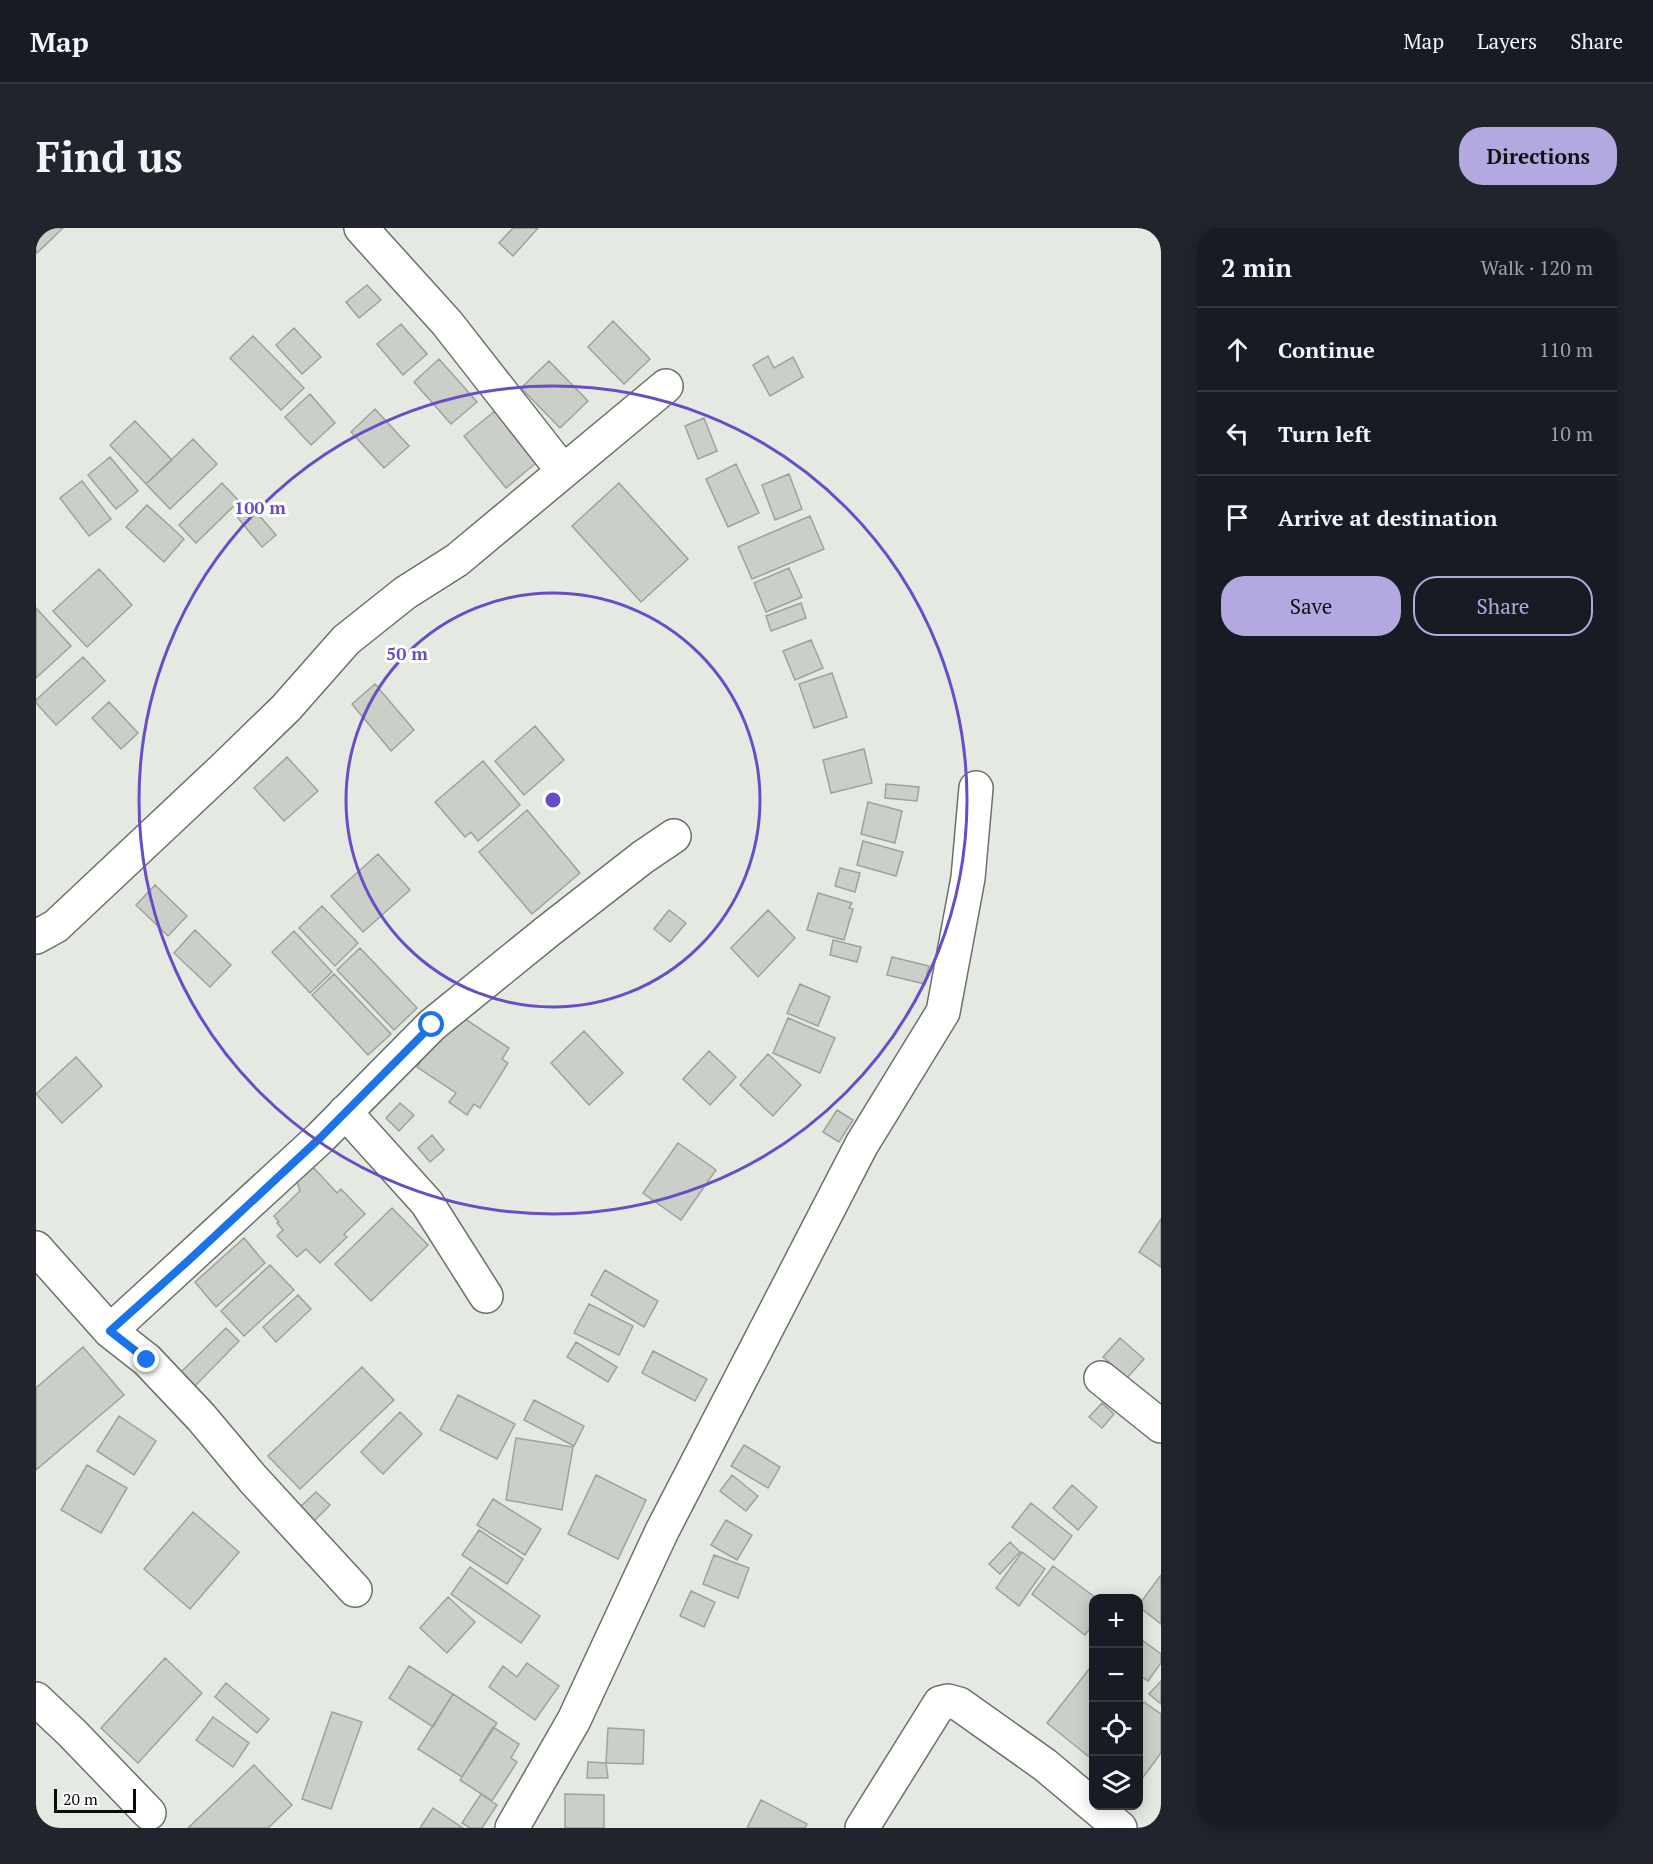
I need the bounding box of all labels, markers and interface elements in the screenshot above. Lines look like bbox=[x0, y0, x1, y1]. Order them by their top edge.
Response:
text: Map bbox=[30, 23, 89, 60]
text: Map bbox=[1403, 27, 1444, 55]
text: Layers bbox=[1477, 27, 1537, 55]
text: Share bbox=[1570, 27, 1623, 55]
button: Directions bbox=[1459, 127, 1617, 185]
text: Find us bbox=[36, 128, 183, 184]
text: 2 min bbox=[1221, 250, 1292, 284]
text: Walk · 120 m bbox=[1481, 254, 1593, 281]
icon: ahead bbox=[1221, 333, 1254, 366]
text: Continue bbox=[1278, 335, 1375, 364]
text: 110 m bbox=[1539, 336, 1593, 363]
icon: left bbox=[1221, 417, 1254, 450]
text: Turn left bbox=[1278, 419, 1371, 448]
text: 10 m bbox=[1550, 420, 1593, 447]
text: 100 m bbox=[234, 495, 286, 519]
icon: arrive bbox=[1221, 501, 1254, 534]
text: Arrive at destination bbox=[1278, 503, 1497, 532]
button: Save bbox=[1221, 576, 1401, 636]
button: Share bbox=[1413, 576, 1593, 636]
text: 50 m bbox=[386, 641, 428, 665]
centre of rings bbox=[543, 790, 563, 810]
route start bbox=[418, 1011, 444, 1037]
route end bbox=[133, 1346, 159, 1372]
map controls bbox=[1089, 1594, 1143, 1810]
button: + bbox=[1089, 1594, 1143, 1648]
button: − bbox=[1089, 1648, 1143, 1702]
button: locate bbox=[1089, 1702, 1143, 1756]
button: layers bbox=[1089, 1756, 1143, 1810]
scale bar bbox=[54, 1786, 136, 1814]
text: 20 m bbox=[63, 1788, 98, 1810]

